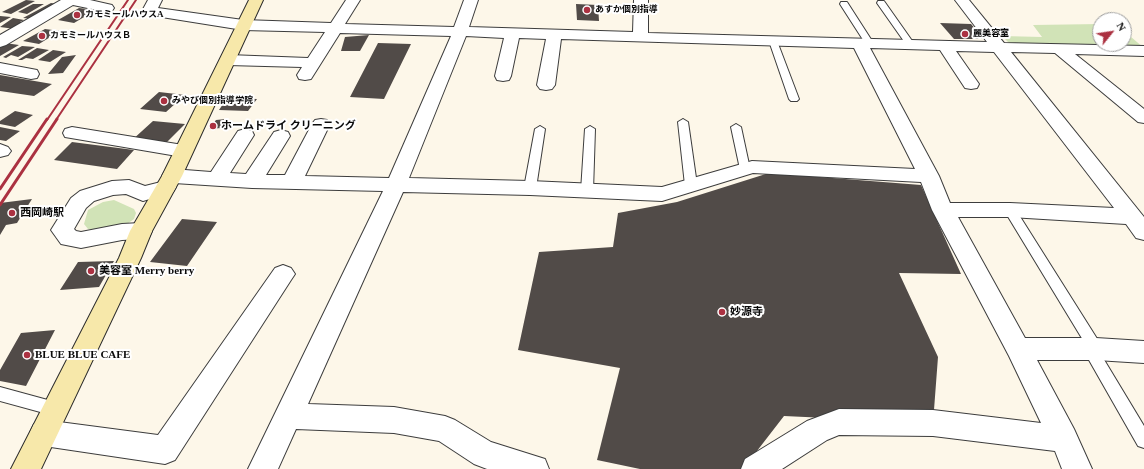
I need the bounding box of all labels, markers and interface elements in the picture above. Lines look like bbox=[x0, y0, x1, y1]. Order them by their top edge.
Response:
marker: あすか個別指導 bbox=[582, 5, 592, 15]
place label: あすか個別指導 bbox=[595, 5, 658, 15]
marker: カモミールハウスA bbox=[72, 10, 82, 20]
place label: カモミールハウスA bbox=[85, 10, 163, 20]
north arrow bbox=[1092, 12, 1132, 52]
text: N bbox=[1114, 20, 1129, 33]
marker: 麗美容室 bbox=[960, 29, 970, 39]
place label: 麗美容室 bbox=[973, 29, 1009, 39]
marker: カモミールハウスＢ bbox=[37, 31, 47, 41]
place label: カモミールハウスＢ bbox=[50, 31, 131, 41]
marker: みやび個別指導学院 bbox=[159, 96, 169, 106]
place label: みやび個別指導学院 bbox=[172, 96, 253, 106]
place label: ホームドライ クリーニング bbox=[221, 119, 356, 133]
marker: ホームドライ クリーニング bbox=[208, 121, 218, 131]
place label: 西岡崎駅 bbox=[20, 206, 64, 220]
marker: 西岡崎駅 bbox=[7, 208, 17, 218]
place label: 美容室 Merry berry bbox=[99, 264, 194, 278]
marker: 美容室 Merry berry bbox=[86, 266, 96, 276]
place label: 妙源寺 bbox=[730, 305, 763, 319]
marker: 妙源寺 bbox=[717, 307, 727, 317]
place label: BLUE BLUE CAFE bbox=[35, 348, 130, 362]
marker: BLUE BLUE CAFE bbox=[22, 350, 32, 360]

